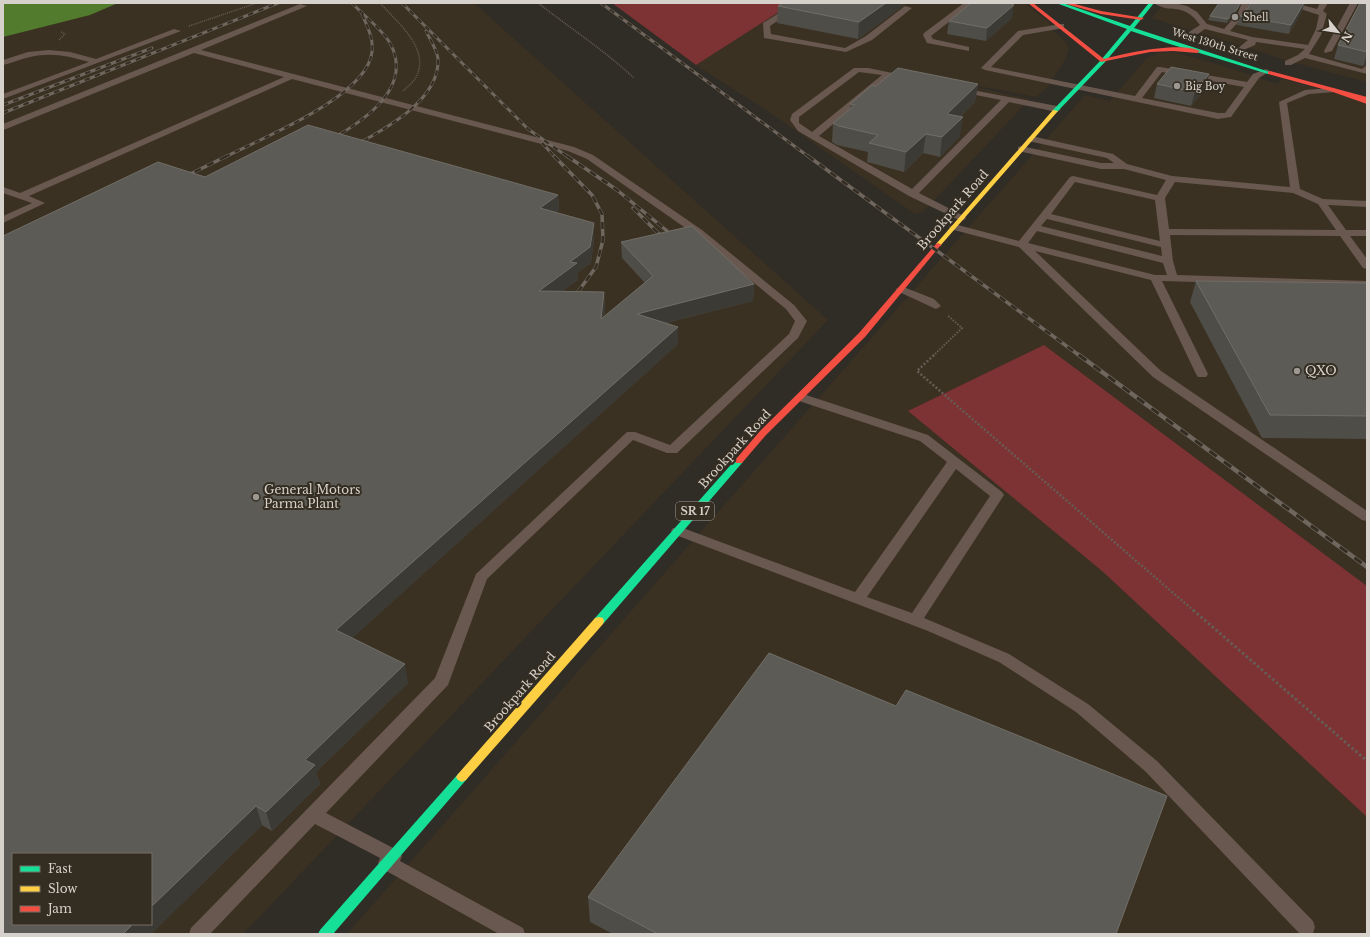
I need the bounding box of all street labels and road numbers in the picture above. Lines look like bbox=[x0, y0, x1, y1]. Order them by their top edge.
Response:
street label: West 130th Street bbox=[1169, 25, 1260, 64]
street label: Brookpark Road bbox=[914, 167, 991, 253]
street label: Brookpark Road bbox=[695, 406, 774, 491]
road number: SR 17 bbox=[676, 502, 714, 520]
street label: Brookpark Road bbox=[481, 649, 558, 735]

